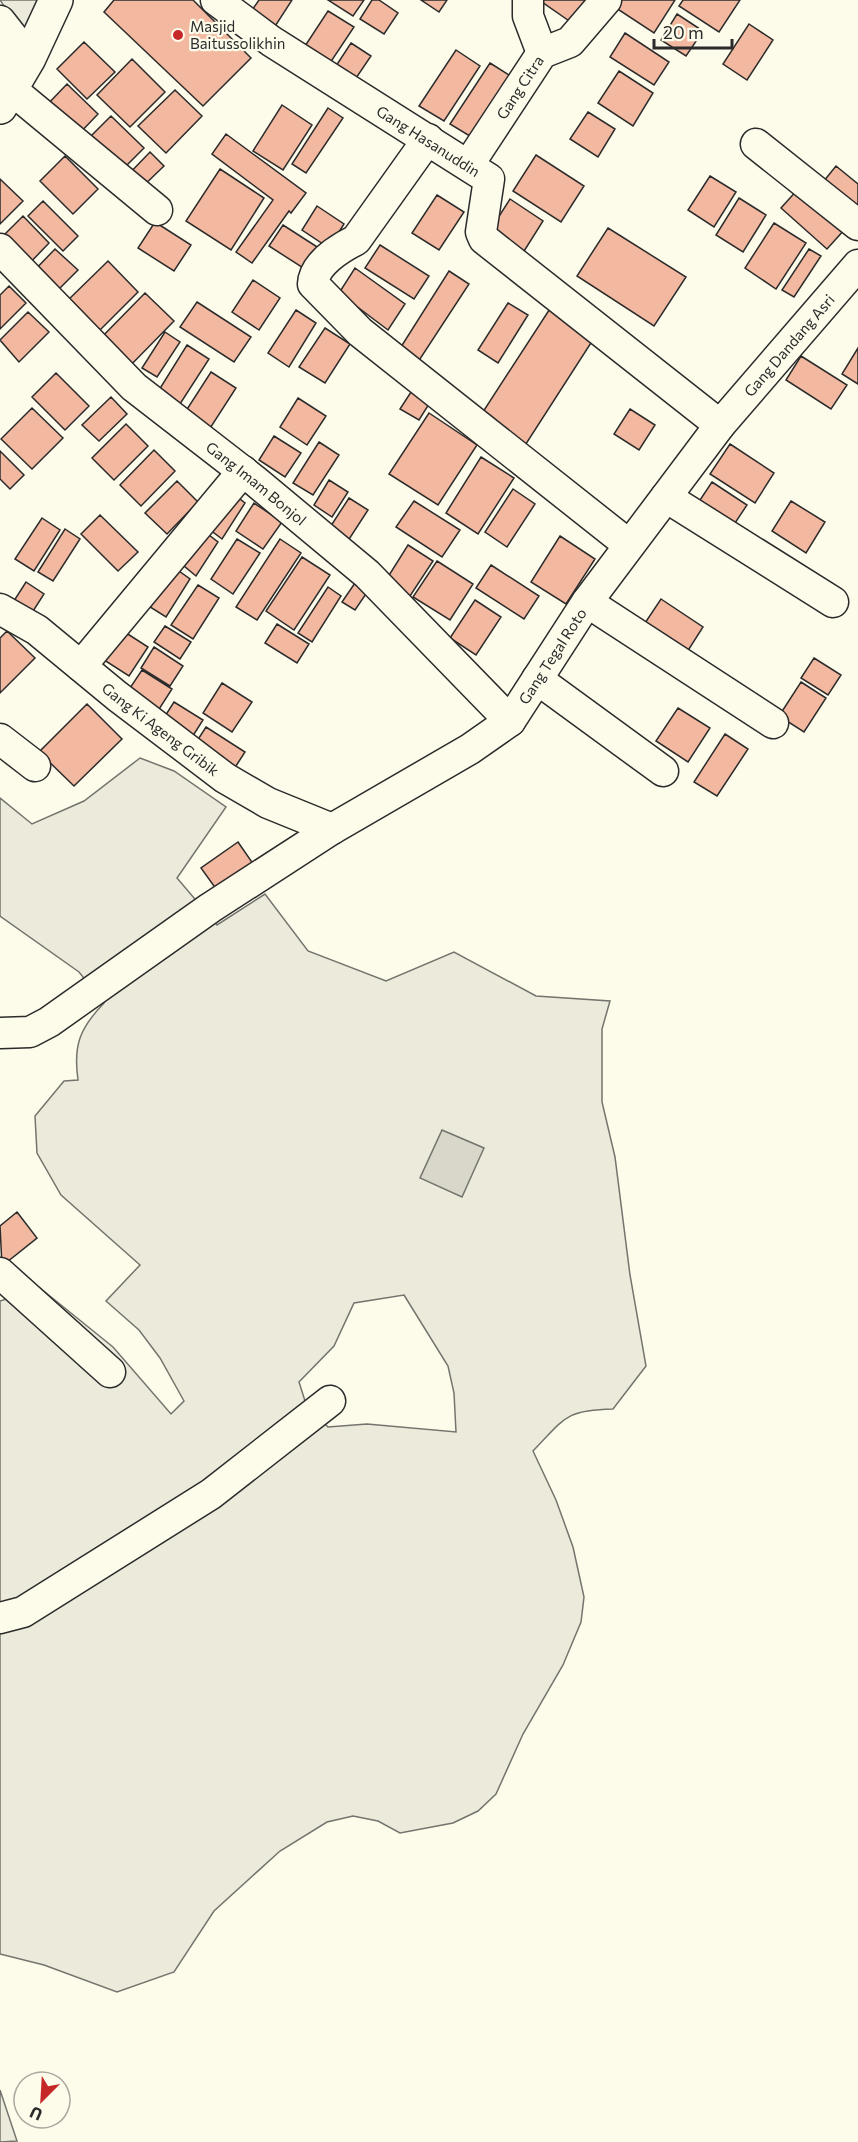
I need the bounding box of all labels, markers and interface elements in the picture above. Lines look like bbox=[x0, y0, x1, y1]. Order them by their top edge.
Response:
scale bar bbox=[654, 12, 732, 50]
place label: Masjid Baitussolikhin bbox=[190, 17, 285, 52]
text: 20 m bbox=[663, 21, 704, 43]
marker: Masjid Baitussolikhin bbox=[171, 28, 185, 42]
street label: Gang Citra bbox=[492, 52, 547, 122]
street label: Gang Hasanuddin bbox=[373, 101, 484, 180]
street label: Gang Dandang Asri bbox=[740, 290, 838, 400]
street label: Gang Imam Bonjol bbox=[203, 437, 310, 529]
street label: Gang Tegal Roto bbox=[514, 604, 590, 707]
street label: Gang Ki Ageng Gribik bbox=[99, 679, 223, 779]
north arrow bbox=[12, 2070, 72, 2130]
text: U bbox=[27, 2103, 45, 2125]

